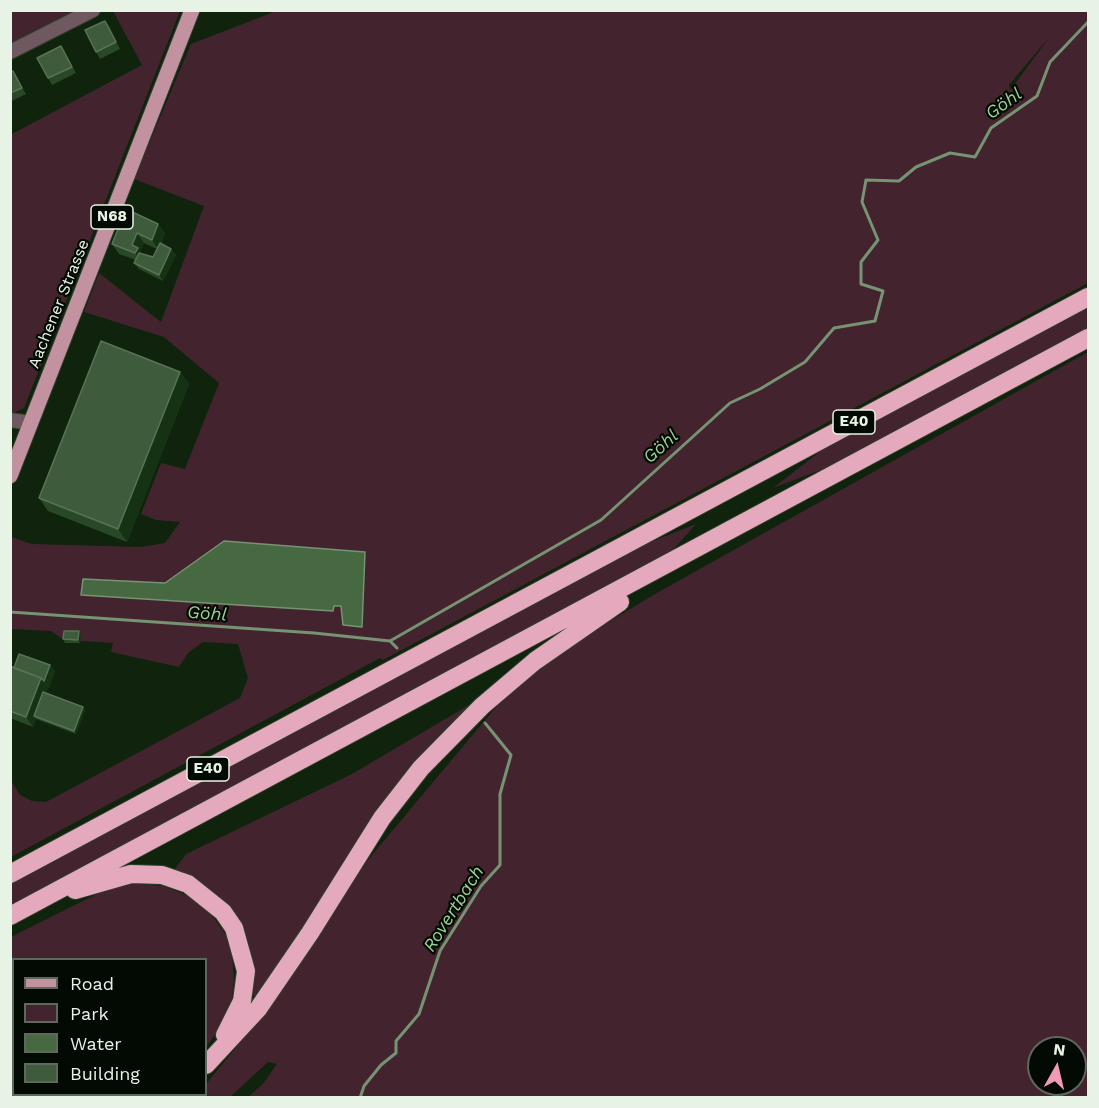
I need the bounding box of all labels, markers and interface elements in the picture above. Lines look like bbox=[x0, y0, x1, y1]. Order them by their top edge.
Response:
water label: Göhl bbox=[982, 84, 1026, 124]
road number: N68 bbox=[91, 205, 133, 229]
street label: Aachener Strasse bbox=[24, 237, 94, 371]
road number: E40 bbox=[833, 410, 875, 434]
water label: Göhl bbox=[639, 426, 683, 468]
water label: Göhl bbox=[186, 602, 228, 626]
road number: E40 bbox=[187, 757, 229, 781]
water label: Rovertbach bbox=[419, 862, 489, 956]
legend bbox=[12, 958, 207, 1096]
text: Road bbox=[70, 973, 114, 994]
text: Park bbox=[70, 1003, 109, 1024]
text: Water bbox=[70, 1033, 122, 1054]
north arrow bbox=[1027, 1036, 1087, 1096]
text: N bbox=[1052, 1039, 1066, 1060]
text: Building bbox=[70, 1063, 140, 1084]

